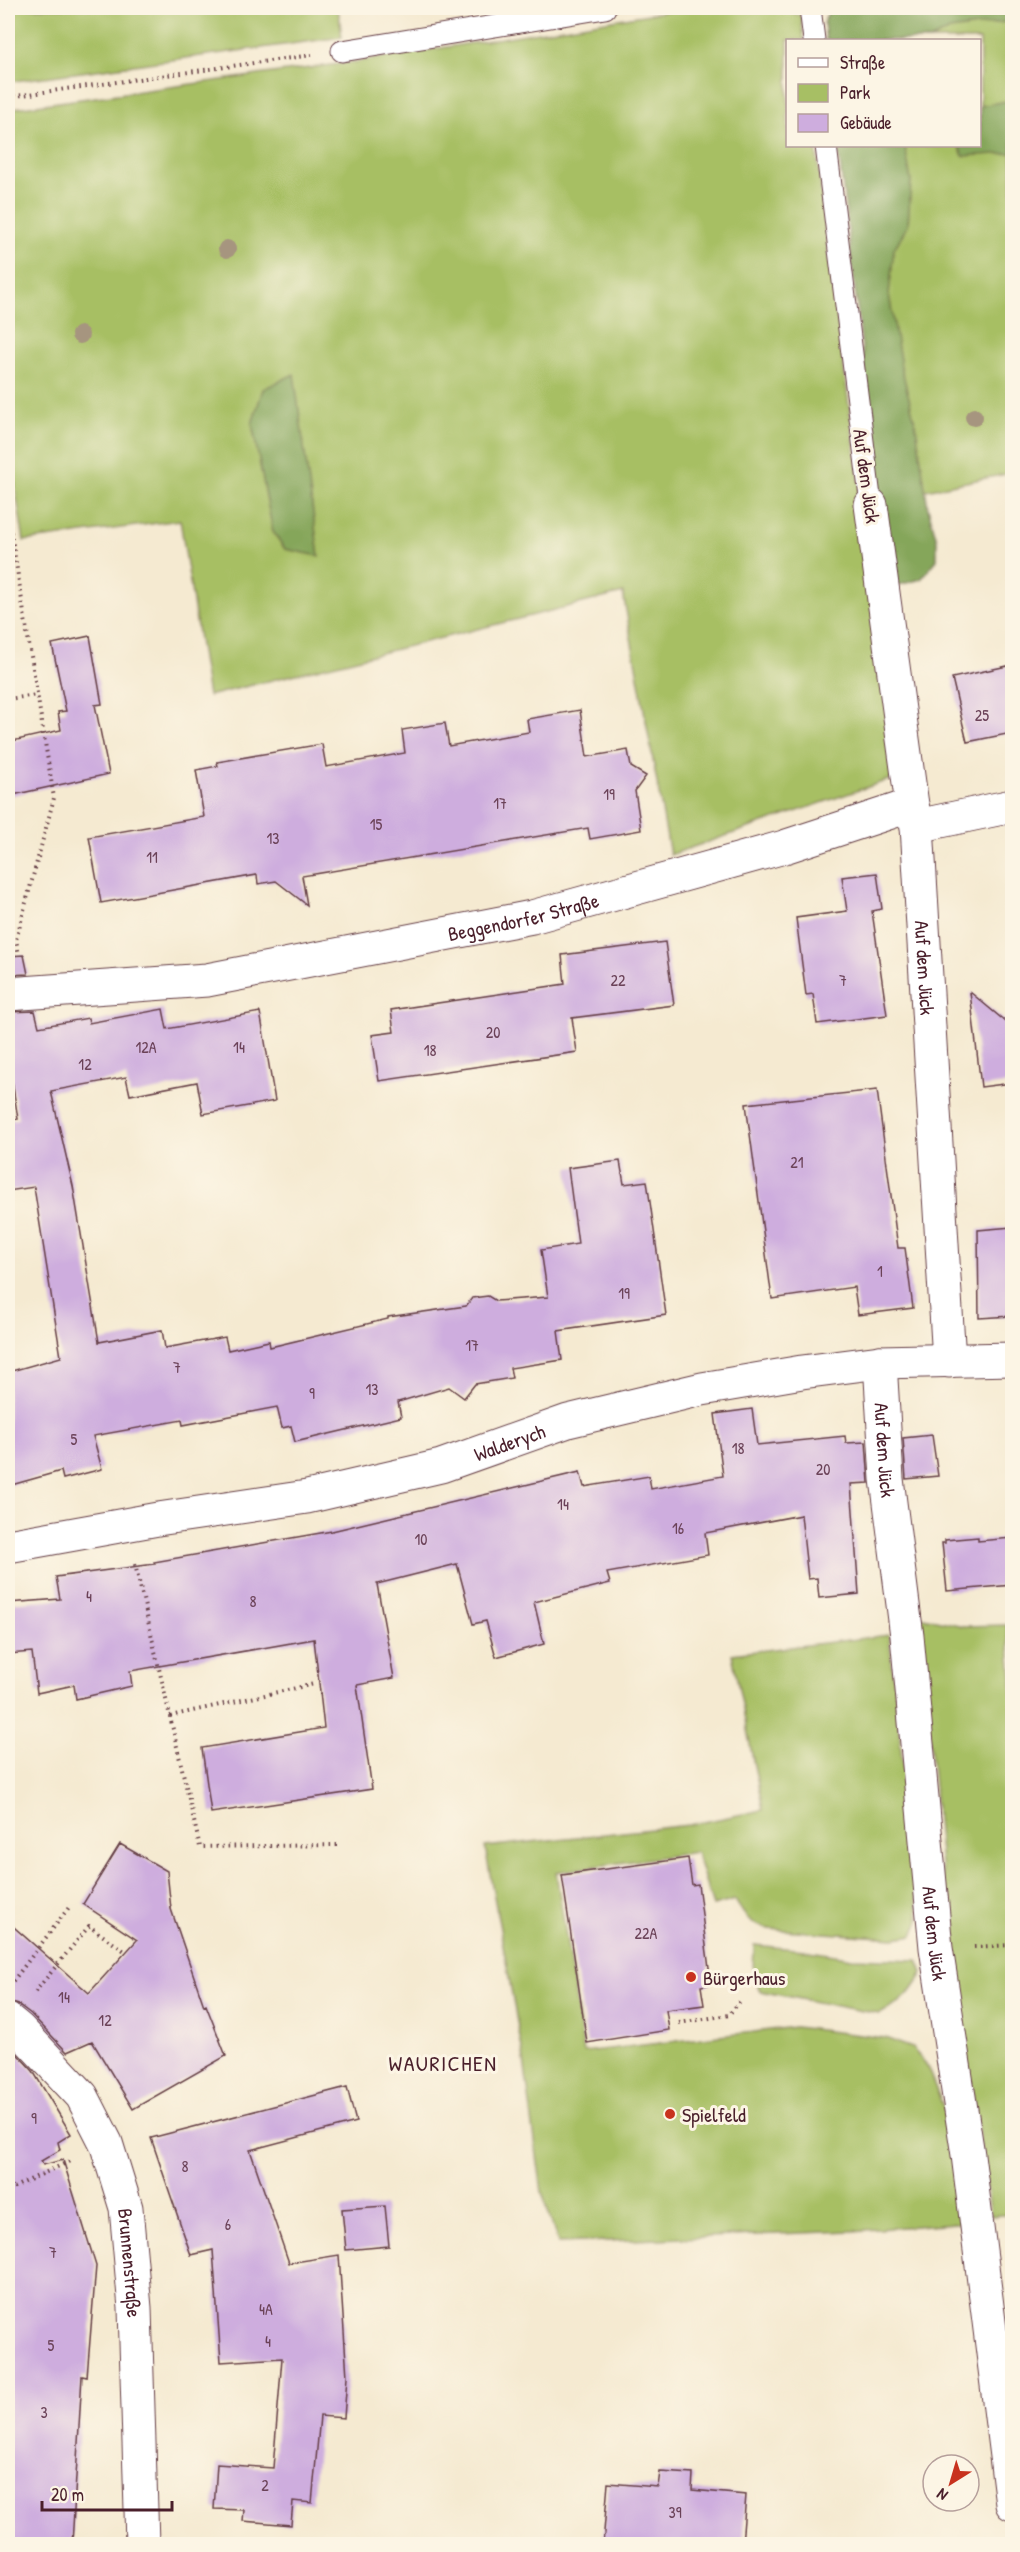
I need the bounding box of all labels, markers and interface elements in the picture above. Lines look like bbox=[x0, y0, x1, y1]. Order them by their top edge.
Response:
legend bbox=[786, 39, 981, 147]
text: Straße bbox=[840, 50, 885, 75]
text: Park bbox=[840, 80, 871, 105]
text: Gebäude bbox=[840, 110, 892, 135]
street label: Auf dem Jück bbox=[847, 427, 887, 525]
house number: 25 bbox=[975, 704, 989, 726]
house number: 19 bbox=[603, 783, 615, 805]
house number: 17 bbox=[493, 792, 507, 814]
house number: 15 bbox=[370, 813, 383, 835]
house number: 13 bbox=[267, 827, 279, 849]
house number: 11 bbox=[146, 846, 158, 868]
street label: Beggendorfer Straße bbox=[445, 886, 602, 947]
street label: Auf dem Jück bbox=[909, 920, 942, 1016]
house number: 22 bbox=[611, 969, 626, 991]
house number: 7 bbox=[839, 969, 847, 991]
house number: 20 bbox=[486, 1021, 500, 1043]
house number: 12A bbox=[135, 1036, 157, 1058]
house number: 14 bbox=[233, 1036, 245, 1058]
house number: 18 bbox=[424, 1039, 436, 1061]
house number: 12 bbox=[78, 1053, 92, 1075]
house number: 21 bbox=[790, 1151, 804, 1173]
house number: 1 bbox=[877, 1260, 883, 1282]
house number: 19 bbox=[618, 1282, 630, 1304]
house number: 17 bbox=[465, 1334, 479, 1356]
house number: 7 bbox=[173, 1356, 181, 1378]
house number: 13 bbox=[366, 1378, 378, 1400]
house number: 9 bbox=[309, 1382, 315, 1404]
street label: Auf dem Jück bbox=[869, 1402, 903, 1499]
street label: Walderych bbox=[470, 1417, 548, 1467]
house number: 5 bbox=[71, 1428, 78, 1450]
house number: 18 bbox=[732, 1437, 744, 1459]
house number: 20 bbox=[816, 1458, 830, 1480]
house number: 14 bbox=[557, 1493, 569, 1515]
house number: 16 bbox=[672, 1517, 684, 1539]
house number: 10 bbox=[415, 1528, 427, 1550]
house number: 4 bbox=[86, 1585, 92, 1607]
house number: 8 bbox=[250, 1590, 257, 1612]
street label: Auf dem Jück bbox=[917, 1885, 954, 1982]
house number: 22A bbox=[635, 1922, 658, 1944]
place label: Bürgerhaus bbox=[703, 1964, 786, 1991]
marker: Bürgerhaus bbox=[684, 1970, 698, 1984]
house number: 14 bbox=[58, 1986, 70, 2008]
house number: 12 bbox=[98, 2009, 112, 2031]
district label: WAURICHEN bbox=[389, 2048, 497, 2078]
place label: Spielfeld bbox=[682, 2101, 746, 2128]
house number: 9 bbox=[31, 2107, 37, 2129]
marker: Spielfeld bbox=[663, 2107, 677, 2121]
house number: 8 bbox=[182, 2155, 189, 2177]
street label: Brunnenstraße bbox=[113, 2207, 149, 2318]
house number: 6 bbox=[225, 2213, 231, 2235]
house number: 7 bbox=[49, 2241, 57, 2263]
house number: 4A bbox=[259, 2298, 273, 2320]
house number: 4 bbox=[265, 2330, 271, 2352]
house number: 5 bbox=[48, 2334, 55, 2356]
house number: 3 bbox=[40, 2401, 48, 2423]
north arrow bbox=[921, 2453, 981, 2513]
scale bar bbox=[42, 2474, 172, 2512]
house number: 2 bbox=[261, 2474, 269, 2496]
text: 20 m bbox=[51, 2482, 84, 2507]
text: N bbox=[932, 2483, 952, 2506]
house number: 39 bbox=[668, 2501, 682, 2523]

